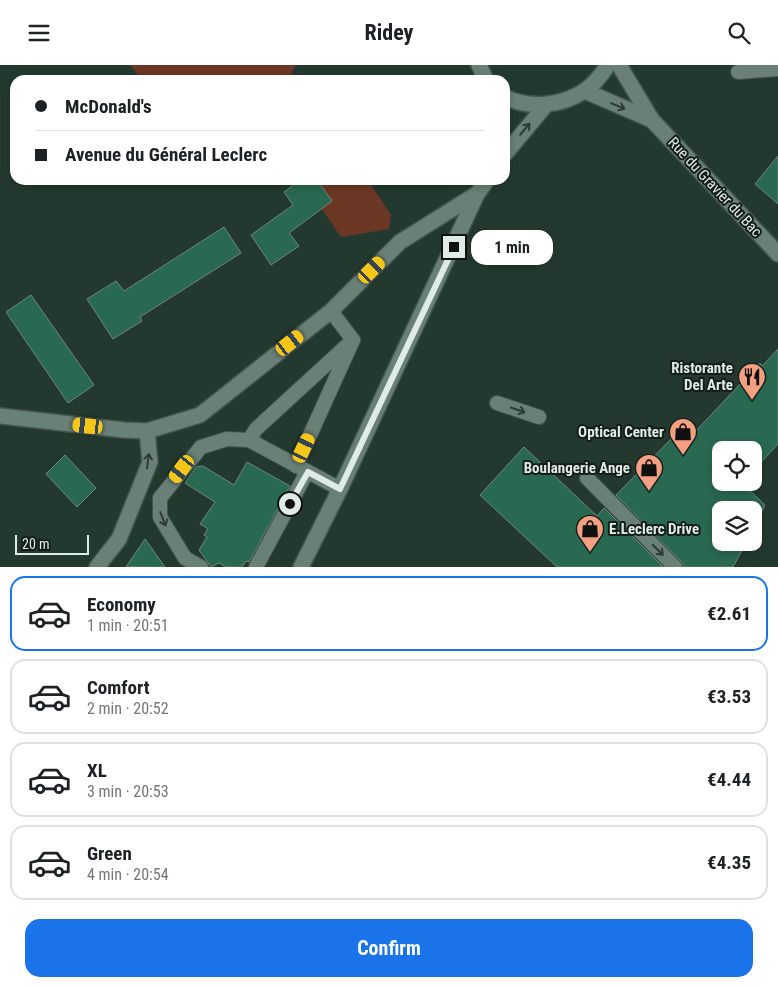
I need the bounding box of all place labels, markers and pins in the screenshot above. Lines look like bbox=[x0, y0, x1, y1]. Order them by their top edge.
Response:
place label: Ristorante Del Arte bbox=[671, 359, 733, 394]
restaurant icon: Ristorante Del Arte bbox=[737, 362, 767, 401]
shop icon: Optical Center bbox=[668, 417, 698, 456]
place label: Optical Center bbox=[578, 423, 664, 441]
shop icon: Boulangerie Ange bbox=[634, 453, 664, 492]
place label: Boulangerie Ange bbox=[524, 459, 630, 477]
shop icon: E.Leclerc Drive bbox=[575, 514, 605, 553]
place label: E.Leclerc Drive bbox=[609, 520, 699, 538]

